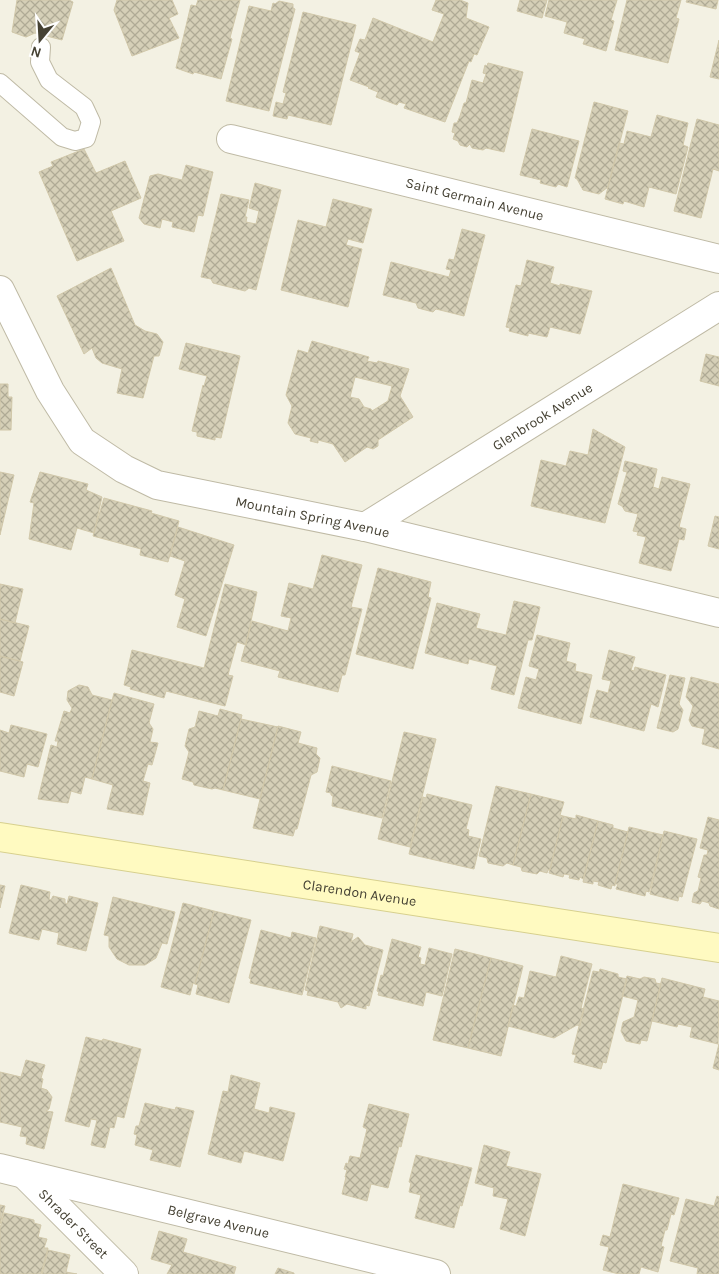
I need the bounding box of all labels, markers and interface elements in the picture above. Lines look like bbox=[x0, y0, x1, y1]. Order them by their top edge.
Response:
north arrow bbox=[15, 15, 65, 65]
text: N bbox=[29, 42, 44, 62]
street label: Saint Germain Avenue bbox=[404, 174, 546, 224]
street label: Glenbrook Avenue bbox=[489, 379, 595, 454]
street label: Mountain Spring Avenue bbox=[234, 493, 391, 541]
street label: Clarendon Avenue bbox=[302, 875, 418, 910]
street label: Shrader Street bbox=[35, 1185, 112, 1262]
street label: Belgrave Avenue bbox=[166, 1201, 271, 1242]

